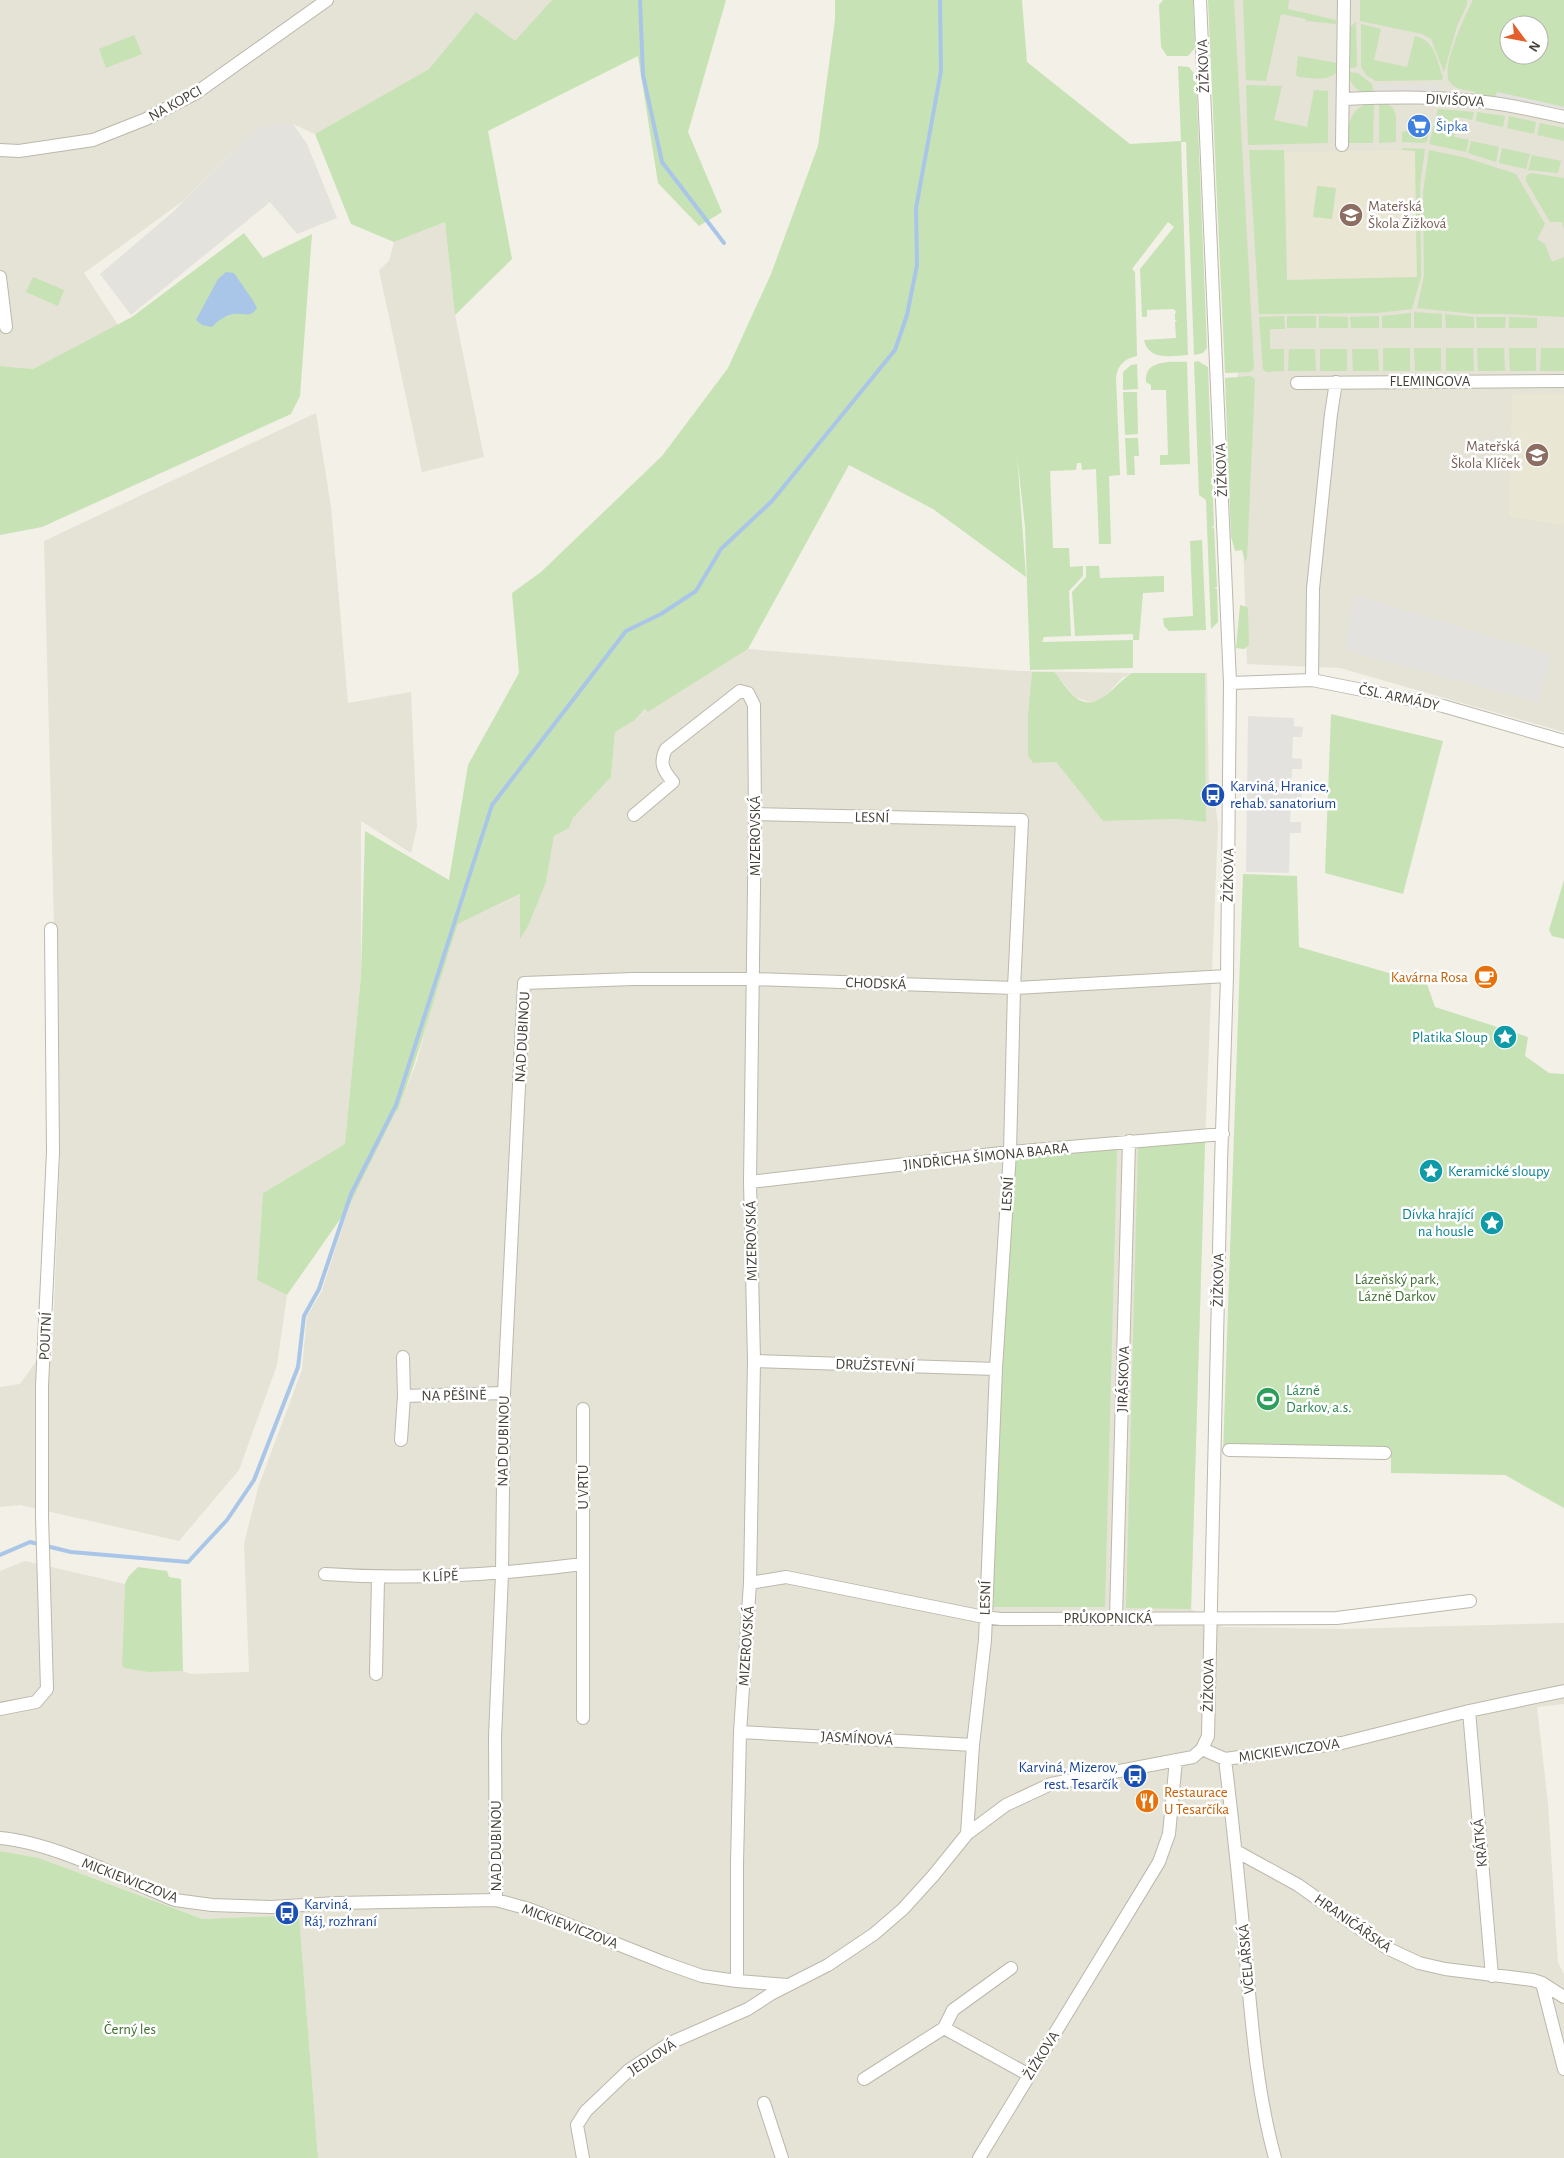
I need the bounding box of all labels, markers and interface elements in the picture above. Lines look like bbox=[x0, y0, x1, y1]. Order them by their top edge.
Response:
north arrow bbox=[1499, 15, 1549, 65]
street label: ŽIŽKOVA bbox=[1194, 39, 1212, 93]
text: N bbox=[1526, 39, 1543, 54]
street label: NA KOPCI bbox=[146, 83, 204, 124]
street label: DIVIŠOVA bbox=[1425, 90, 1485, 110]
supermarket icon: Šipka bbox=[1406, 113, 1432, 139]
place label: Šipka bbox=[1436, 118, 1468, 134]
place label: Mateřská Škola Žižková bbox=[1368, 199, 1447, 231]
school or university icon: Mateřská Škola Žižková bbox=[1338, 202, 1364, 228]
street label: FLEMINGOVA bbox=[1390, 374, 1471, 389]
place label: Mateřská Škola Klíček bbox=[1451, 439, 1520, 471]
school or university icon: Mateřská Škola Klíček bbox=[1524, 442, 1550, 468]
street label: ŽIŽKOVA bbox=[1212, 443, 1230, 497]
street label: ČSL. ARMÁDY bbox=[1357, 680, 1441, 713]
place label: Karviná, Hranice, rehab. sanatorium bbox=[1230, 779, 1336, 811]
bus stop icon: Karviná, Hranice, rehab. sanatorium bbox=[1200, 782, 1226, 808]
street label: MIZEROVSKÁ bbox=[746, 795, 763, 876]
street label: LESNÍ bbox=[854, 808, 890, 825]
street label: ŽIŽKOVA bbox=[1220, 848, 1236, 902]
cafe icon: Kavárna Rosa bbox=[1473, 964, 1499, 990]
place label: Kavárna Rosa bbox=[1391, 970, 1468, 985]
street label: CHODSKÁ bbox=[845, 973, 907, 992]
street label: NAD DUBINOU bbox=[513, 991, 532, 1083]
place icon: Platika Sloup bbox=[1492, 1024, 1518, 1050]
place label: Platika Sloup bbox=[1412, 1030, 1488, 1045]
street label: JINDŘICHA ŠIMONA BAARA bbox=[903, 1139, 1070, 1173]
place icon: Keramické sloupy bbox=[1418, 1158, 1444, 1184]
place label: Keramické sloupy bbox=[1448, 1164, 1550, 1179]
street label: LESNÍ bbox=[997, 1176, 1016, 1212]
street label: MIZEROVSKÁ bbox=[741, 1200, 760, 1281]
place label: Dívka hrající na housle bbox=[1402, 1207, 1474, 1239]
place icon: Dívka hrající na housle bbox=[1479, 1210, 1505, 1236]
street label: ŽIŽKOVA bbox=[1210, 1253, 1226, 1307]
park label: Lázeňský park, Lázně Darkov bbox=[1355, 1272, 1439, 1304]
street label: POUTNÍ bbox=[35, 1311, 54, 1361]
street label: JIRÁSKOVA bbox=[1113, 1345, 1132, 1413]
street label: DRUŽSTEVNÍ bbox=[835, 1355, 915, 1374]
place label: Lázně Darkov, a.s. bbox=[1286, 1383, 1351, 1415]
street label: NA PĚŠINĚ bbox=[421, 1386, 487, 1404]
sports icon: Lázně Darkov, a.s. bbox=[1255, 1386, 1281, 1412]
street label: NAD DUBINOU bbox=[495, 1395, 512, 1487]
street label: U VRTU bbox=[576, 1465, 591, 1509]
street label: K LÍPĚ bbox=[422, 1566, 458, 1585]
street label: LESNÍ bbox=[975, 1580, 994, 1616]
street label: MIZEROVSKÁ bbox=[734, 1605, 757, 1687]
street label: PRŮKOPNICKÁ bbox=[1063, 1609, 1153, 1626]
street label: ŽIŽKOVA bbox=[1200, 1658, 1216, 1712]
street label: JASMÍNOVÁ bbox=[820, 1727, 894, 1748]
street label: MICKIEWICZOVA bbox=[1238, 1736, 1341, 1765]
place label: Karviná, Mizerov, rest. Tesarčík bbox=[1019, 1760, 1118, 1792]
bus stop icon: Karviná, Mizerov, rest. Tesarčík bbox=[1122, 1763, 1148, 1789]
place label: Restaurace U Tesarčíka bbox=[1164, 1785, 1229, 1817]
restaurant icon: Restaurace U Tesarčíka bbox=[1134, 1788, 1160, 1814]
street label: NAD DUBINOU bbox=[489, 1800, 504, 1892]
street label: KRÁTKÁ bbox=[1469, 1818, 1490, 1868]
street label: MICKIEWICZOVA bbox=[80, 1855, 180, 1906]
street label: HRANIČÁŘSKÁ bbox=[1312, 1890, 1395, 1956]
place label: Karviná, Ráj, rozhraní bbox=[304, 1897, 377, 1929]
bus stop icon: Karviná, Ráj, rozhraní bbox=[274, 1900, 300, 1926]
street label: MICKIEWICZOVA bbox=[520, 1901, 620, 1952]
street label: VČELAŘSKÁ bbox=[1234, 1923, 1257, 1995]
park label: Černý les bbox=[104, 2021, 156, 2037]
street label: ŽIŽKOVA bbox=[1020, 2028, 1062, 2082]
street label: JEDLOVÁ bbox=[625, 2035, 679, 2078]

